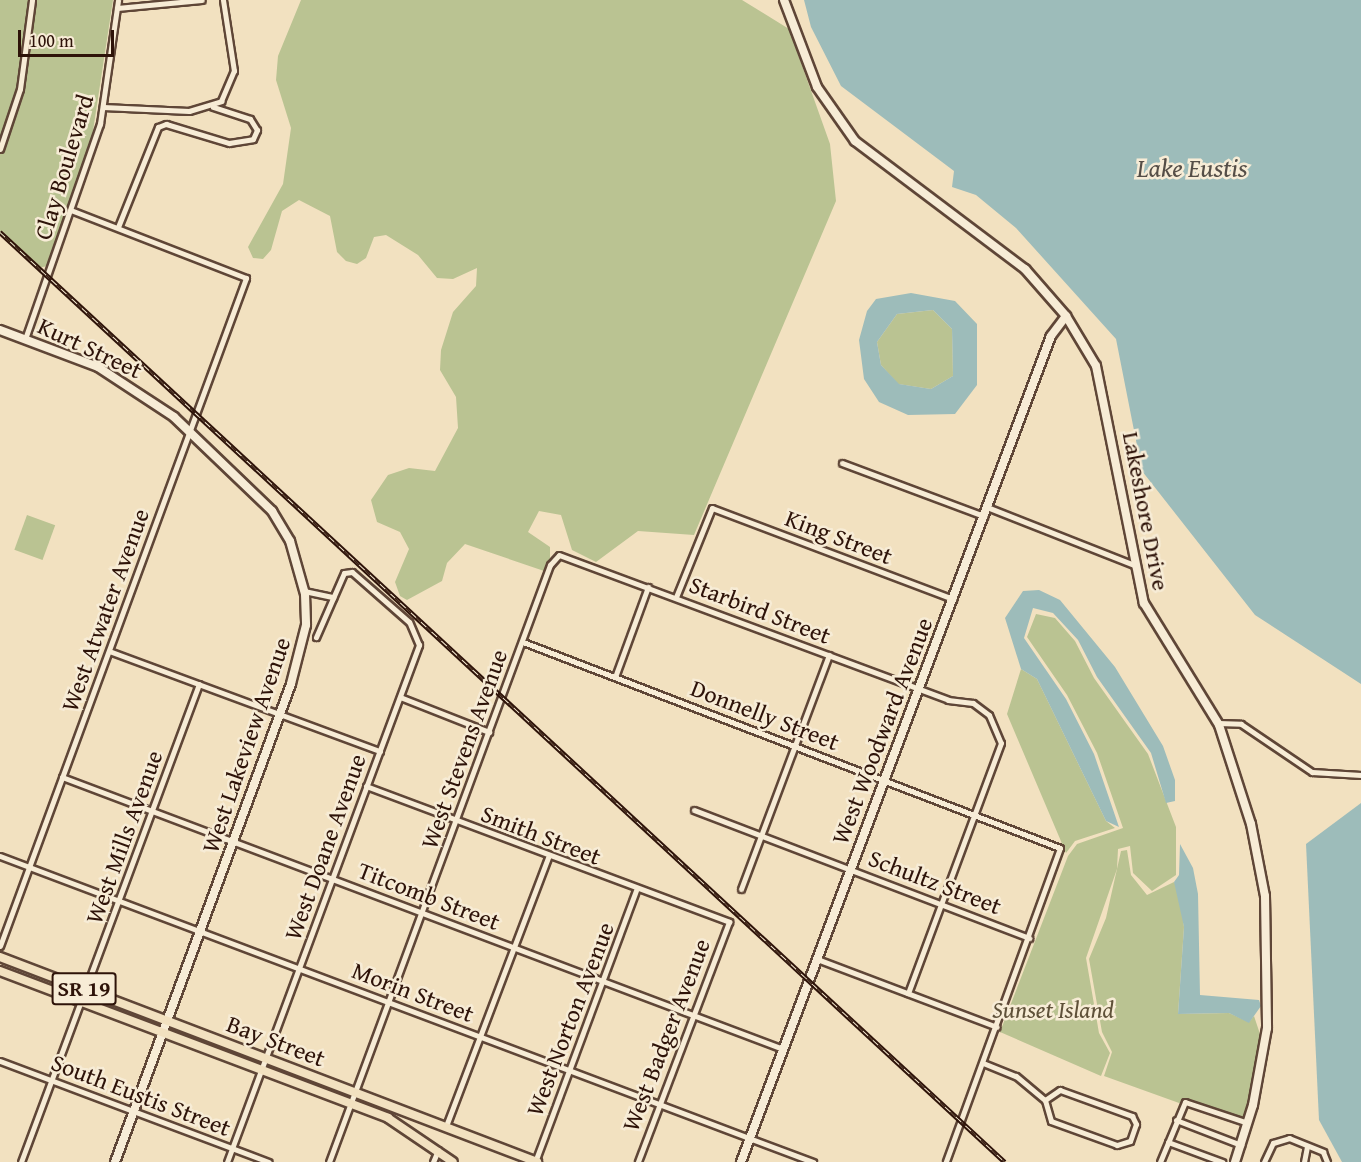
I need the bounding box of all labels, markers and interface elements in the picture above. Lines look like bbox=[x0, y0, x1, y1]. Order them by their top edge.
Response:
scale bar bbox=[21, 18, 117, 56]
text: 100 m bbox=[29, 27, 74, 54]
street label: Clay Boulevard bbox=[28, 91, 100, 243]
water label: Lake Eustis bbox=[1137, 152, 1247, 184]
street label: Kurt Street bbox=[33, 311, 147, 385]
street label: Lakeshore Drive bbox=[1116, 429, 1176, 593]
street label: King Street bbox=[781, 503, 897, 571]
street label: West Atwater Avenue bbox=[55, 505, 155, 715]
street label: Starbird Street bbox=[685, 570, 835, 650]
street label: West Woodward Avenue bbox=[825, 614, 939, 848]
street label: West Lakeview Avenue bbox=[196, 633, 296, 857]
street label: West Stevens Avenue bbox=[415, 645, 513, 853]
street label: Donnelly Street bbox=[687, 674, 843, 756]
street label: West Mills Avenue bbox=[79, 746, 169, 928]
street label: West Doane Avenue bbox=[278, 750, 372, 944]
street label: Smith Street bbox=[477, 799, 605, 871]
street label: Schultz Street bbox=[864, 843, 1006, 921]
street label: Titcomb Street bbox=[354, 856, 504, 936]
street label: West Norton Avenue bbox=[520, 918, 620, 1120]
street label: West Badger Avenue bbox=[616, 935, 716, 1135]
street label: Morin Street bbox=[348, 956, 478, 1028]
road number: SR 19 bbox=[51, 970, 117, 1008]
park label: Sunset Island bbox=[992, 996, 1114, 1024]
street label: Bay Street bbox=[223, 1009, 329, 1073]
street label: South Eustis Street bbox=[47, 1048, 235, 1142]

